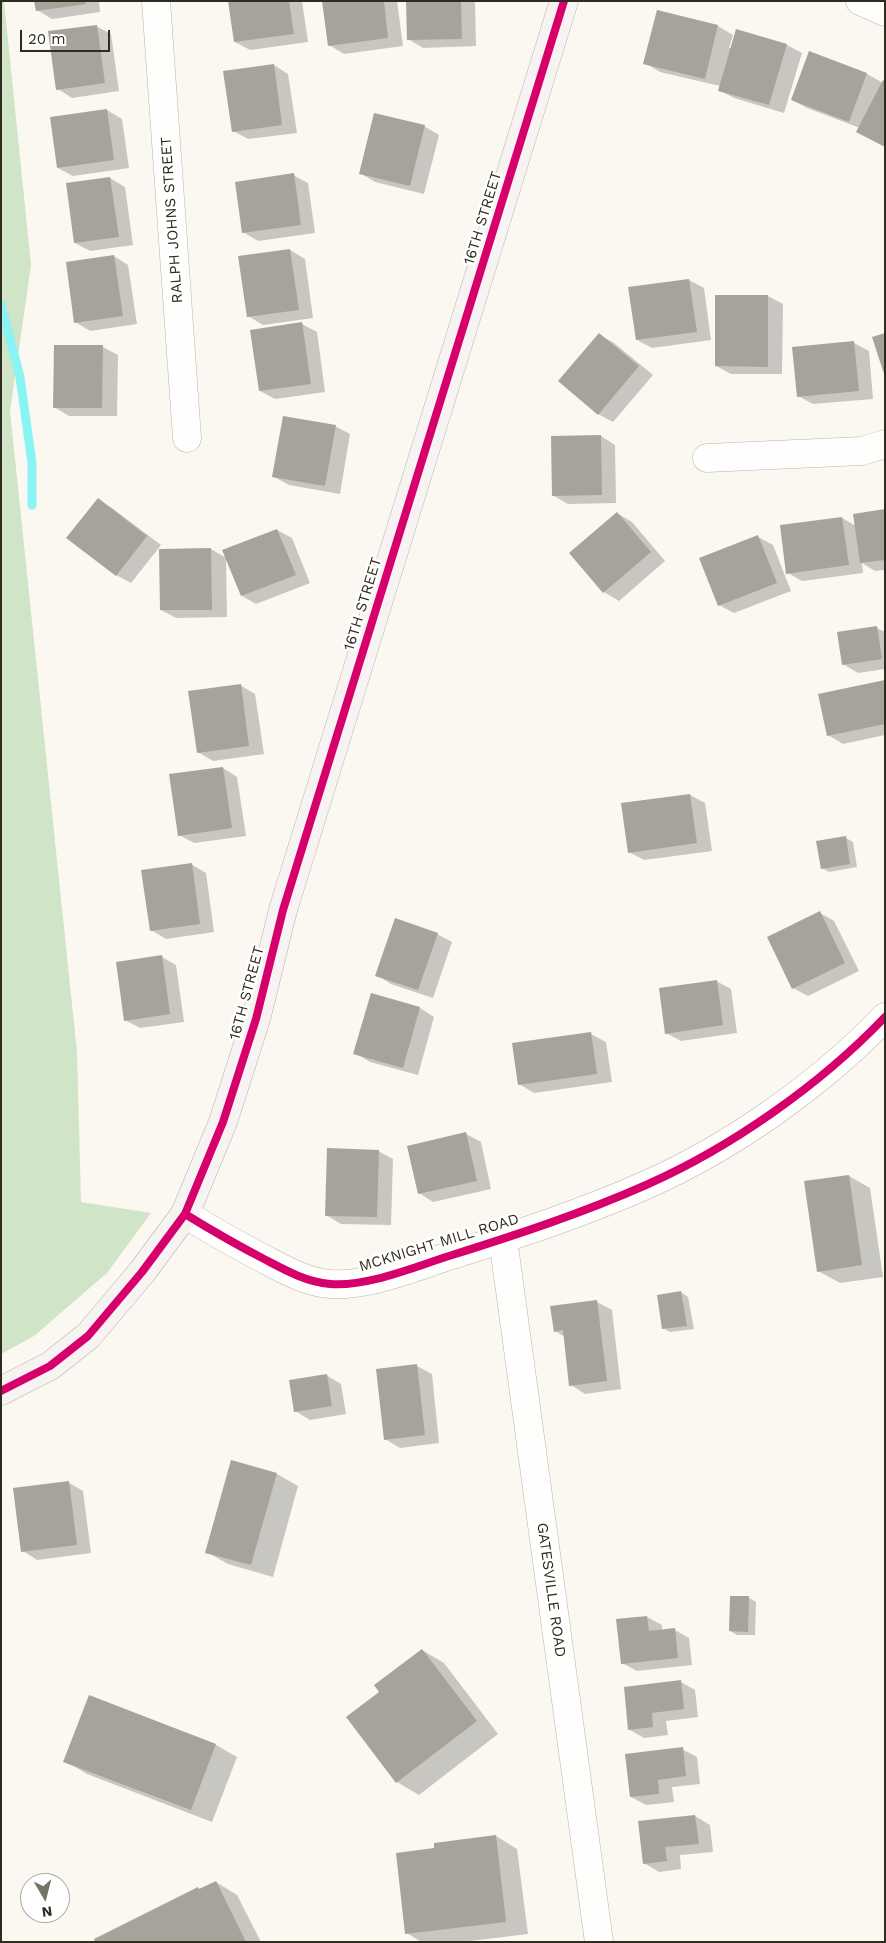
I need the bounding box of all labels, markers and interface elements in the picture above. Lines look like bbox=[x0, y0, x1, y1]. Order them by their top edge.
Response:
scale bar bbox=[22, 20, 112, 52]
text: 20 m bbox=[28, 30, 66, 48]
street label: RALPH JOHNS STREET bbox=[157, 136, 187, 304]
street label: 16TH STREET bbox=[460, 169, 506, 267]
street label: 16TH STREET bbox=[340, 555, 386, 653]
street label: 16TH STREET bbox=[226, 944, 268, 1042]
street label: MCKNIGHT MILL ROAD bbox=[357, 1210, 521, 1276]
street label: GATESVILLE ROAD bbox=[533, 1522, 569, 1658]
north arrow bbox=[20, 1873, 70, 1923]
text: N bbox=[41, 1903, 53, 1921]

